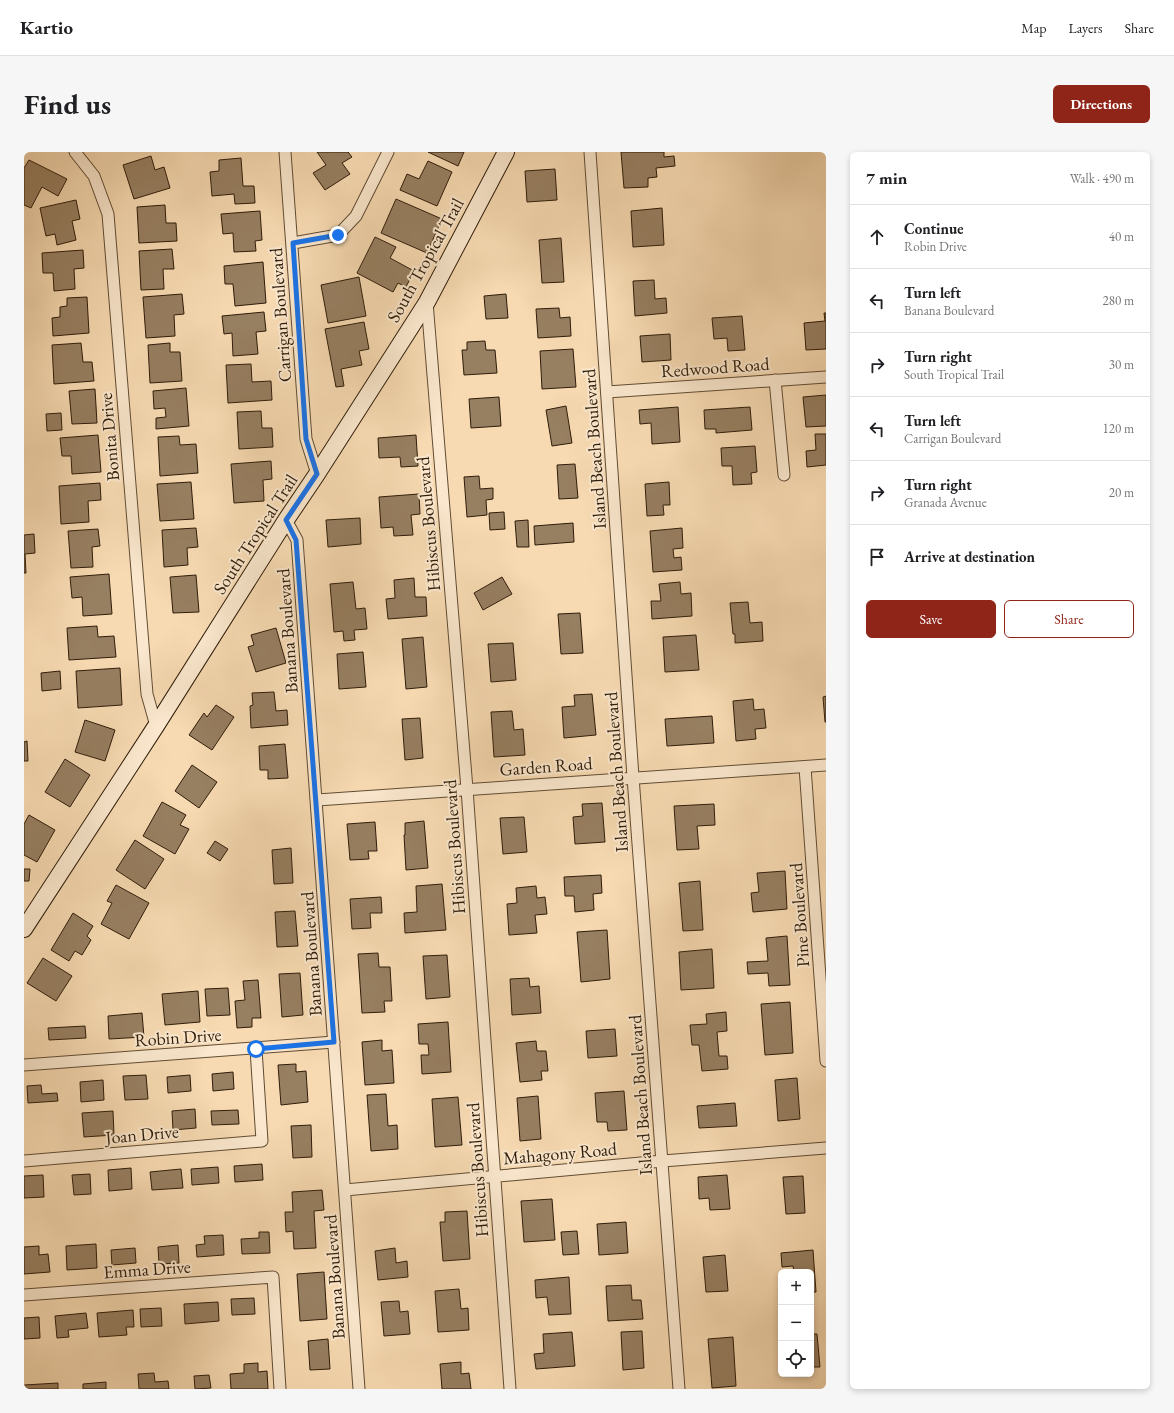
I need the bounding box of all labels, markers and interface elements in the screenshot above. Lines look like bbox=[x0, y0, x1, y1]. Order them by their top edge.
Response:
text: Kartio bbox=[20, 15, 73, 40]
text: Map bbox=[1021, 19, 1046, 37]
text: Layers bbox=[1068, 19, 1103, 37]
text: Share bbox=[1125, 19, 1154, 37]
button: Directions bbox=[1053, 85, 1150, 123]
text: Find us bbox=[24, 86, 111, 122]
text: 7 min bbox=[866, 167, 907, 189]
text: Walk · 490 m bbox=[1070, 170, 1134, 187]
street label: South Tropical Trail bbox=[381, 194, 469, 326]
text: Continue bbox=[904, 219, 964, 238]
route end bbox=[329, 226, 347, 244]
icon: ahead bbox=[866, 226, 888, 248]
text: 40 m bbox=[1109, 228, 1134, 245]
text: Robin Drive bbox=[904, 238, 967, 255]
street label: Carrigan Boulevard bbox=[264, 246, 296, 383]
text: Turn left bbox=[904, 283, 961, 302]
icon: left bbox=[866, 290, 888, 312]
text: 280 m bbox=[1103, 292, 1134, 309]
text: Banana Boulevard bbox=[904, 302, 994, 319]
text: Turn right bbox=[904, 347, 972, 366]
street label: Redwood Road bbox=[660, 352, 771, 382]
icon: right bbox=[866, 354, 888, 376]
text: 30 m bbox=[1109, 356, 1134, 373]
text: South Tropical Trail bbox=[904, 366, 1004, 383]
street label: Island Beach Boulevard bbox=[577, 367, 611, 530]
street label: Bonita Drive bbox=[94, 392, 124, 482]
text: Turn left bbox=[904, 411, 961, 430]
icon: left bbox=[866, 418, 888, 440]
text: 120 m bbox=[1103, 420, 1134, 437]
text: Carrigan Boulevard bbox=[904, 430, 1001, 447]
street label: Hibiscus Boulevard bbox=[411, 455, 445, 592]
street label: South Tropical Trail bbox=[208, 470, 302, 598]
text: Turn right bbox=[904, 475, 972, 494]
icon: right bbox=[866, 482, 888, 504]
text: 20 m bbox=[1109, 484, 1134, 501]
text: Granada Avenue bbox=[904, 494, 987, 511]
icon: arrive bbox=[866, 546, 888, 568]
text: Arrive at destination bbox=[904, 547, 1035, 566]
street label: Banana Boulevard bbox=[271, 567, 303, 694]
button: Save bbox=[866, 600, 996, 638]
button: Share bbox=[1004, 600, 1134, 638]
street label: Island Beach Boulevard bbox=[599, 690, 633, 853]
street label: Garden Road bbox=[499, 751, 594, 781]
street label: Hibiscus Boulevard bbox=[438, 778, 470, 915]
street label: Pine Boulevard bbox=[784, 861, 814, 968]
street label: Banana Boulevard bbox=[295, 890, 327, 1017]
street label: Island Beach Boulevard bbox=[623, 1013, 657, 1176]
street label: Robin Drive bbox=[134, 1022, 222, 1052]
route start bbox=[247, 1040, 265, 1058]
street label: Hibiscus Boulevard bbox=[461, 1101, 493, 1238]
street label: Joan Drive bbox=[102, 1119, 180, 1149]
street label: Mahagony Road bbox=[502, 1136, 619, 1169]
street label: Banana Boulevard bbox=[318, 1213, 350, 1340]
street label: Emma Drive bbox=[103, 1254, 191, 1284]
map controls bbox=[778, 1269, 814, 1377]
button: + bbox=[778, 1269, 814, 1305]
button: − bbox=[778, 1305, 814, 1341]
button: locate bbox=[778, 1341, 814, 1377]

